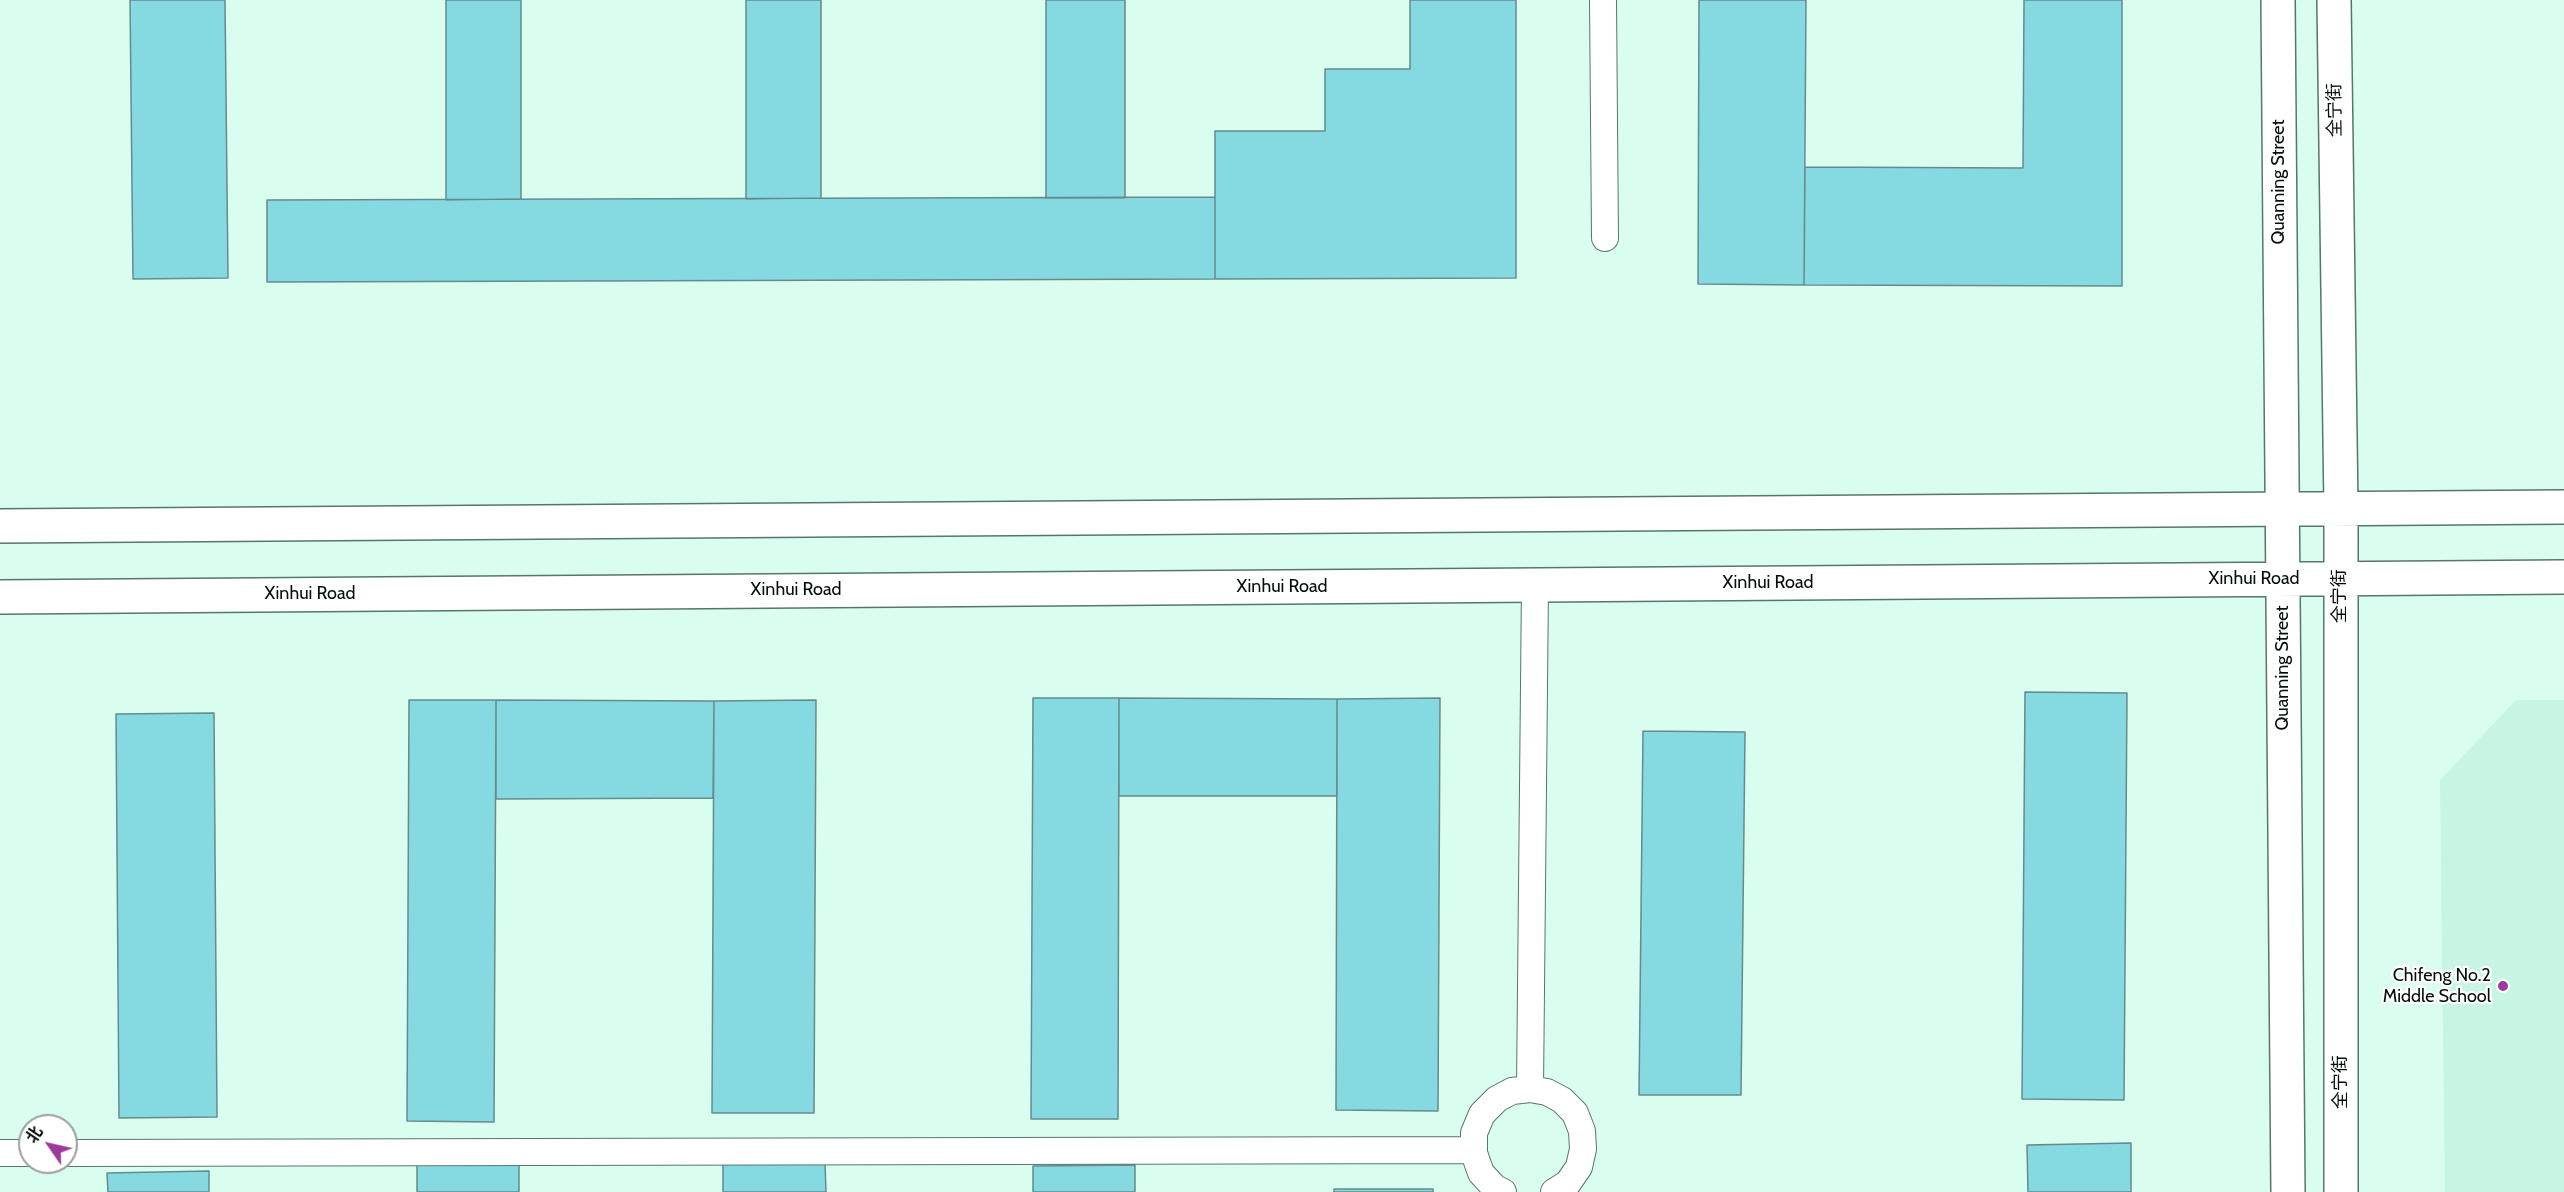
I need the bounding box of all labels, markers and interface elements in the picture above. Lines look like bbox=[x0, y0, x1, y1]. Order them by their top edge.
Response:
street label: 全宁街 bbox=[2324, 83, 2346, 137]
street label: Quanning Street bbox=[2268, 119, 2290, 245]
street label: Xinhui Road bbox=[2208, 568, 2300, 590]
street label: 全宁街 bbox=[2329, 569, 2351, 623]
street label: Xinhui Road bbox=[1722, 572, 1814, 594]
street label: Xinhui Road bbox=[1236, 576, 1328, 598]
street label: Xinhui Road bbox=[750, 579, 842, 601]
street label: Xinhui Road bbox=[264, 583, 356, 605]
street label: Quanning Street bbox=[2272, 605, 2294, 731]
place label: Chifeng No.2 Middle School bbox=[2383, 965, 2491, 1008]
marker: Chifeng No.2 Middle School bbox=[2496, 979, 2510, 993]
street label: 全宁街 bbox=[2330, 1055, 2352, 1109]
north arrow bbox=[18, 1114, 78, 1174]
text: 北 bbox=[22, 1123, 47, 1147]

